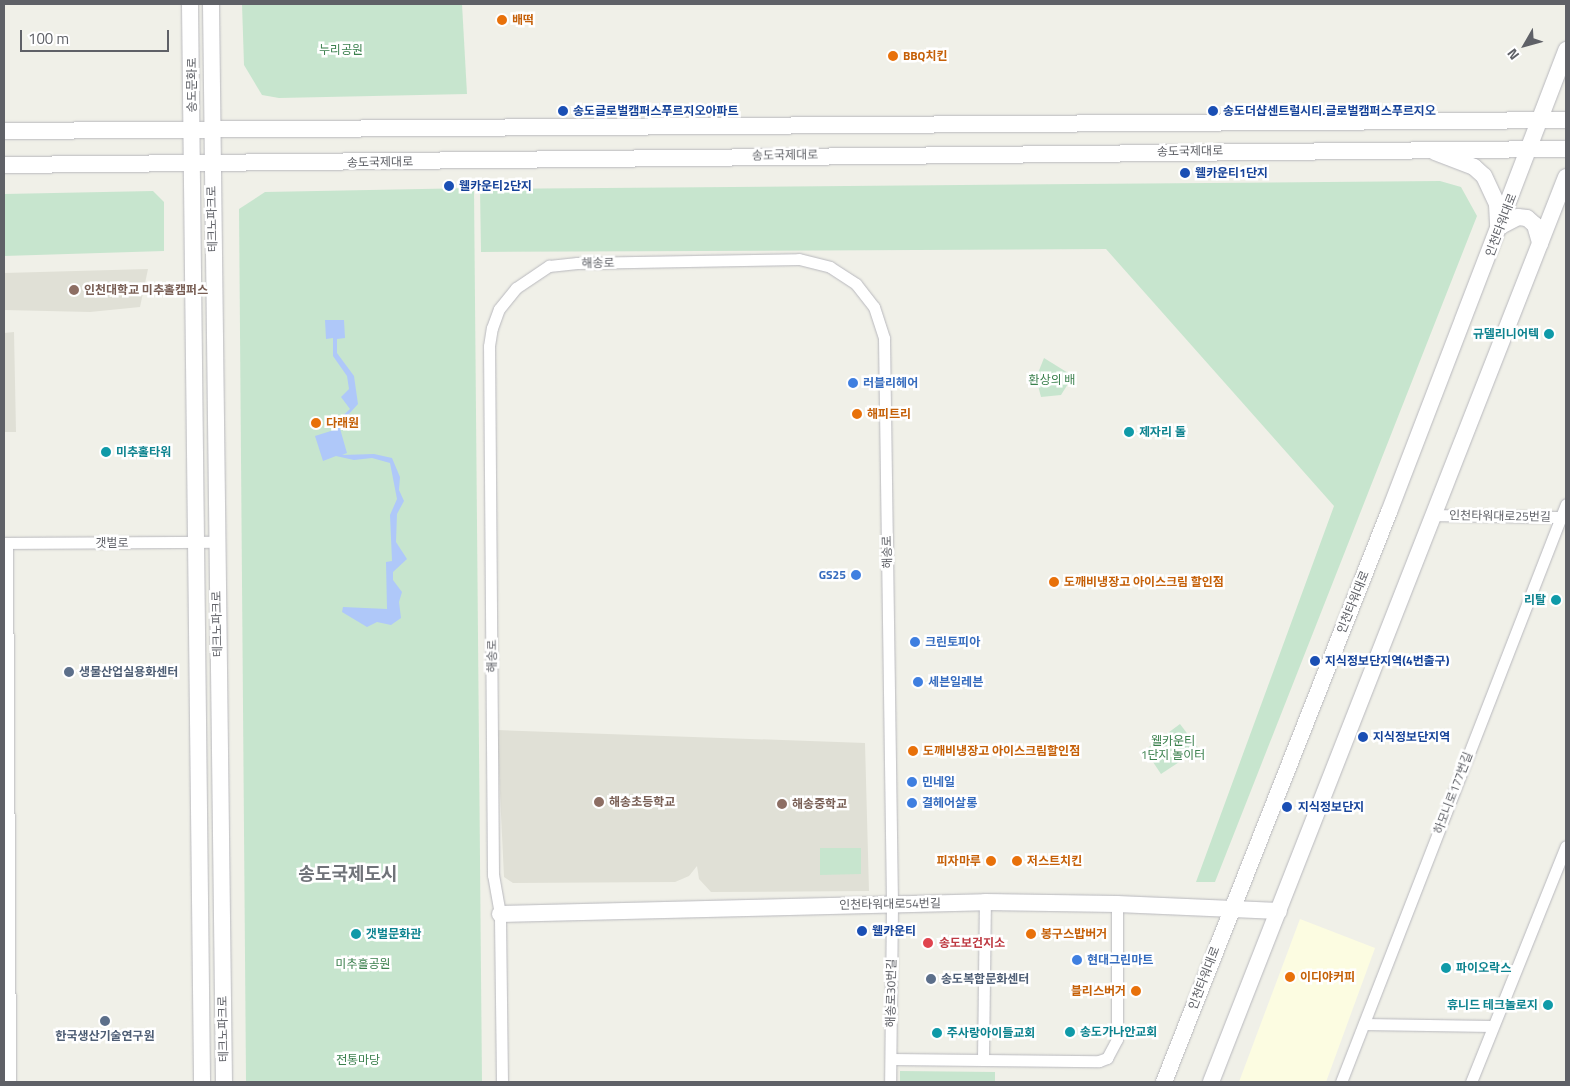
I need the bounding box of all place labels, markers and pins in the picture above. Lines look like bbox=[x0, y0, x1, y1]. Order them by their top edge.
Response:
place label: 배떡 bbox=[512, 13, 534, 27]
marker: 배떡 bbox=[496, 14, 508, 26]
place label: BBQ치킨 bbox=[903, 49, 948, 63]
marker: BBQ치킨 bbox=[887, 50, 899, 62]
place label: 송도글로벌캠퍼스푸르지오아파트 bbox=[573, 104, 739, 118]
place label: 송도더샵센트럴시티.글로벌캠퍼스푸르지오 bbox=[1223, 104, 1436, 118]
marker: 송도글로벌캠퍼스푸르지오아파트 bbox=[557, 105, 569, 117]
marker: 송도더샵센트럴시티.글로벌캠퍼스푸르지오 bbox=[1207, 105, 1219, 117]
place label: 웰카운티1단지 bbox=[1195, 166, 1268, 180]
marker: 웰카운티1단지 bbox=[1179, 167, 1191, 179]
place label: 웰카운티2단지 bbox=[459, 179, 532, 193]
marker: 웰카운티2단지 bbox=[443, 180, 455, 192]
place label: 인천대학교 미추홀캠퍼스 bbox=[84, 283, 208, 297]
marker: 인천대학교 미추홀캠퍼스 bbox=[68, 284, 80, 296]
place label: 규델리니어텍 bbox=[1473, 327, 1539, 341]
marker: 규델리니어텍 bbox=[1543, 328, 1555, 340]
place label: 러블리헤어 bbox=[863, 376, 918, 390]
marker: 러블리헤어 bbox=[847, 377, 859, 389]
place label: 해피트리 bbox=[867, 407, 911, 421]
marker: 해피트리 bbox=[851, 408, 863, 420]
place label: 다래원 bbox=[326, 416, 359, 430]
marker: 다래원 bbox=[310, 417, 322, 429]
place label: 제자리 돌 bbox=[1139, 425, 1186, 439]
marker: 제자리 돌 bbox=[1123, 426, 1135, 438]
place label: 미추홀타워 bbox=[116, 445, 171, 459]
marker: 미추홀타워 bbox=[100, 446, 112, 458]
place label: GS25 bbox=[819, 568, 846, 582]
marker: GS25 bbox=[850, 569, 862, 581]
place label: 도깨비냉장고 아이스크림 할인점 bbox=[1064, 575, 1224, 589]
marker: 도깨비냉장고 아이스크림 할인점 bbox=[1048, 576, 1060, 588]
place label: 리탈 bbox=[1524, 593, 1546, 607]
marker: 리탈 bbox=[1550, 594, 1562, 606]
place label: 크린토피아 bbox=[925, 635, 980, 649]
marker: 크린토피아 bbox=[909, 636, 921, 648]
place label: 지식정보단지역(4번출구) bbox=[1325, 654, 1450, 668]
marker: 지식정보단지역(4번출구) bbox=[1309, 655, 1321, 667]
place label: 생물산업실용화센터 bbox=[79, 665, 178, 679]
marker: 생물산업실용화센터 bbox=[63, 666, 75, 678]
place label: 세븐일레븐 bbox=[928, 675, 983, 689]
marker: 세븐일레븐 bbox=[912, 676, 924, 688]
place label: 지식정보단지역 bbox=[1373, 730, 1450, 744]
marker: 지식정보단지역 bbox=[1357, 731, 1369, 743]
place label: 도깨비냉장고 아이스크림할인점 bbox=[923, 744, 1080, 758]
marker: 도깨비냉장고 아이스크림할인점 bbox=[907, 745, 919, 757]
place label: 민네일 bbox=[922, 775, 955, 789]
marker: 민네일 bbox=[906, 776, 918, 788]
place label: 해송초등학교 bbox=[609, 795, 675, 809]
marker: 해송초등학교 bbox=[593, 796, 605, 808]
place label: 결헤어살롱 bbox=[922, 796, 977, 810]
place label: 해송중학교 bbox=[792, 797, 847, 811]
marker: 결헤어살롱 bbox=[906, 797, 918, 809]
marker: 해송중학교 bbox=[776, 798, 788, 810]
marker: 지식정보단지 bbox=[1280, 800, 1294, 814]
place label: 지식정보단지 bbox=[1298, 800, 1364, 814]
place label: 피자마루 bbox=[937, 854, 981, 868]
place label: 저스트치킨 bbox=[1027, 854, 1082, 868]
marker: 피자마루 bbox=[985, 855, 997, 867]
marker: 저스트치킨 bbox=[1011, 855, 1023, 867]
place label: 웰카운티 bbox=[872, 924, 916, 938]
marker: 웰카운티 bbox=[856, 925, 868, 937]
place label: 갯벌문화관 bbox=[366, 927, 421, 941]
place label: 봉구스밥버거 bbox=[1041, 927, 1107, 941]
marker: 갯벌문화관 bbox=[350, 928, 362, 940]
marker: 봉구스밥버거 bbox=[1025, 928, 1037, 940]
marker: 송도보건지소 bbox=[921, 936, 935, 950]
place label: 송도보건지소 bbox=[939, 936, 1005, 950]
place label: 현대그린마트 bbox=[1087, 953, 1153, 967]
marker: 현대그린마트 bbox=[1071, 954, 1083, 966]
place label: 파이오락스 bbox=[1456, 961, 1511, 975]
marker: 파이오락스 bbox=[1440, 962, 1452, 974]
place label: 이디야커피 bbox=[1300, 970, 1355, 984]
marker: 이디야커피 bbox=[1284, 971, 1296, 983]
place label: 송도복합문화센터 bbox=[941, 972, 1029, 986]
marker: 송도복합문화센터 bbox=[925, 973, 937, 985]
place label: 블리스버거 bbox=[1071, 984, 1126, 998]
marker: 블리스버거 bbox=[1130, 985, 1142, 997]
place label: 휴니드 테크놀로지 bbox=[1447, 998, 1538, 1012]
marker: 휴니드 테크놀로지 bbox=[1542, 999, 1554, 1011]
marker: 한국생산기술연구원 bbox=[99, 1015, 111, 1027]
place label: 송도가나안교회 bbox=[1080, 1025, 1157, 1039]
place label: 주사랑아이들교회 bbox=[947, 1026, 1035, 1040]
marker: 송도가나안교회 bbox=[1064, 1026, 1076, 1038]
marker: 주사랑아이들교회 bbox=[931, 1027, 943, 1039]
place label: 한국생산기술연구원 bbox=[55, 1029, 155, 1043]

